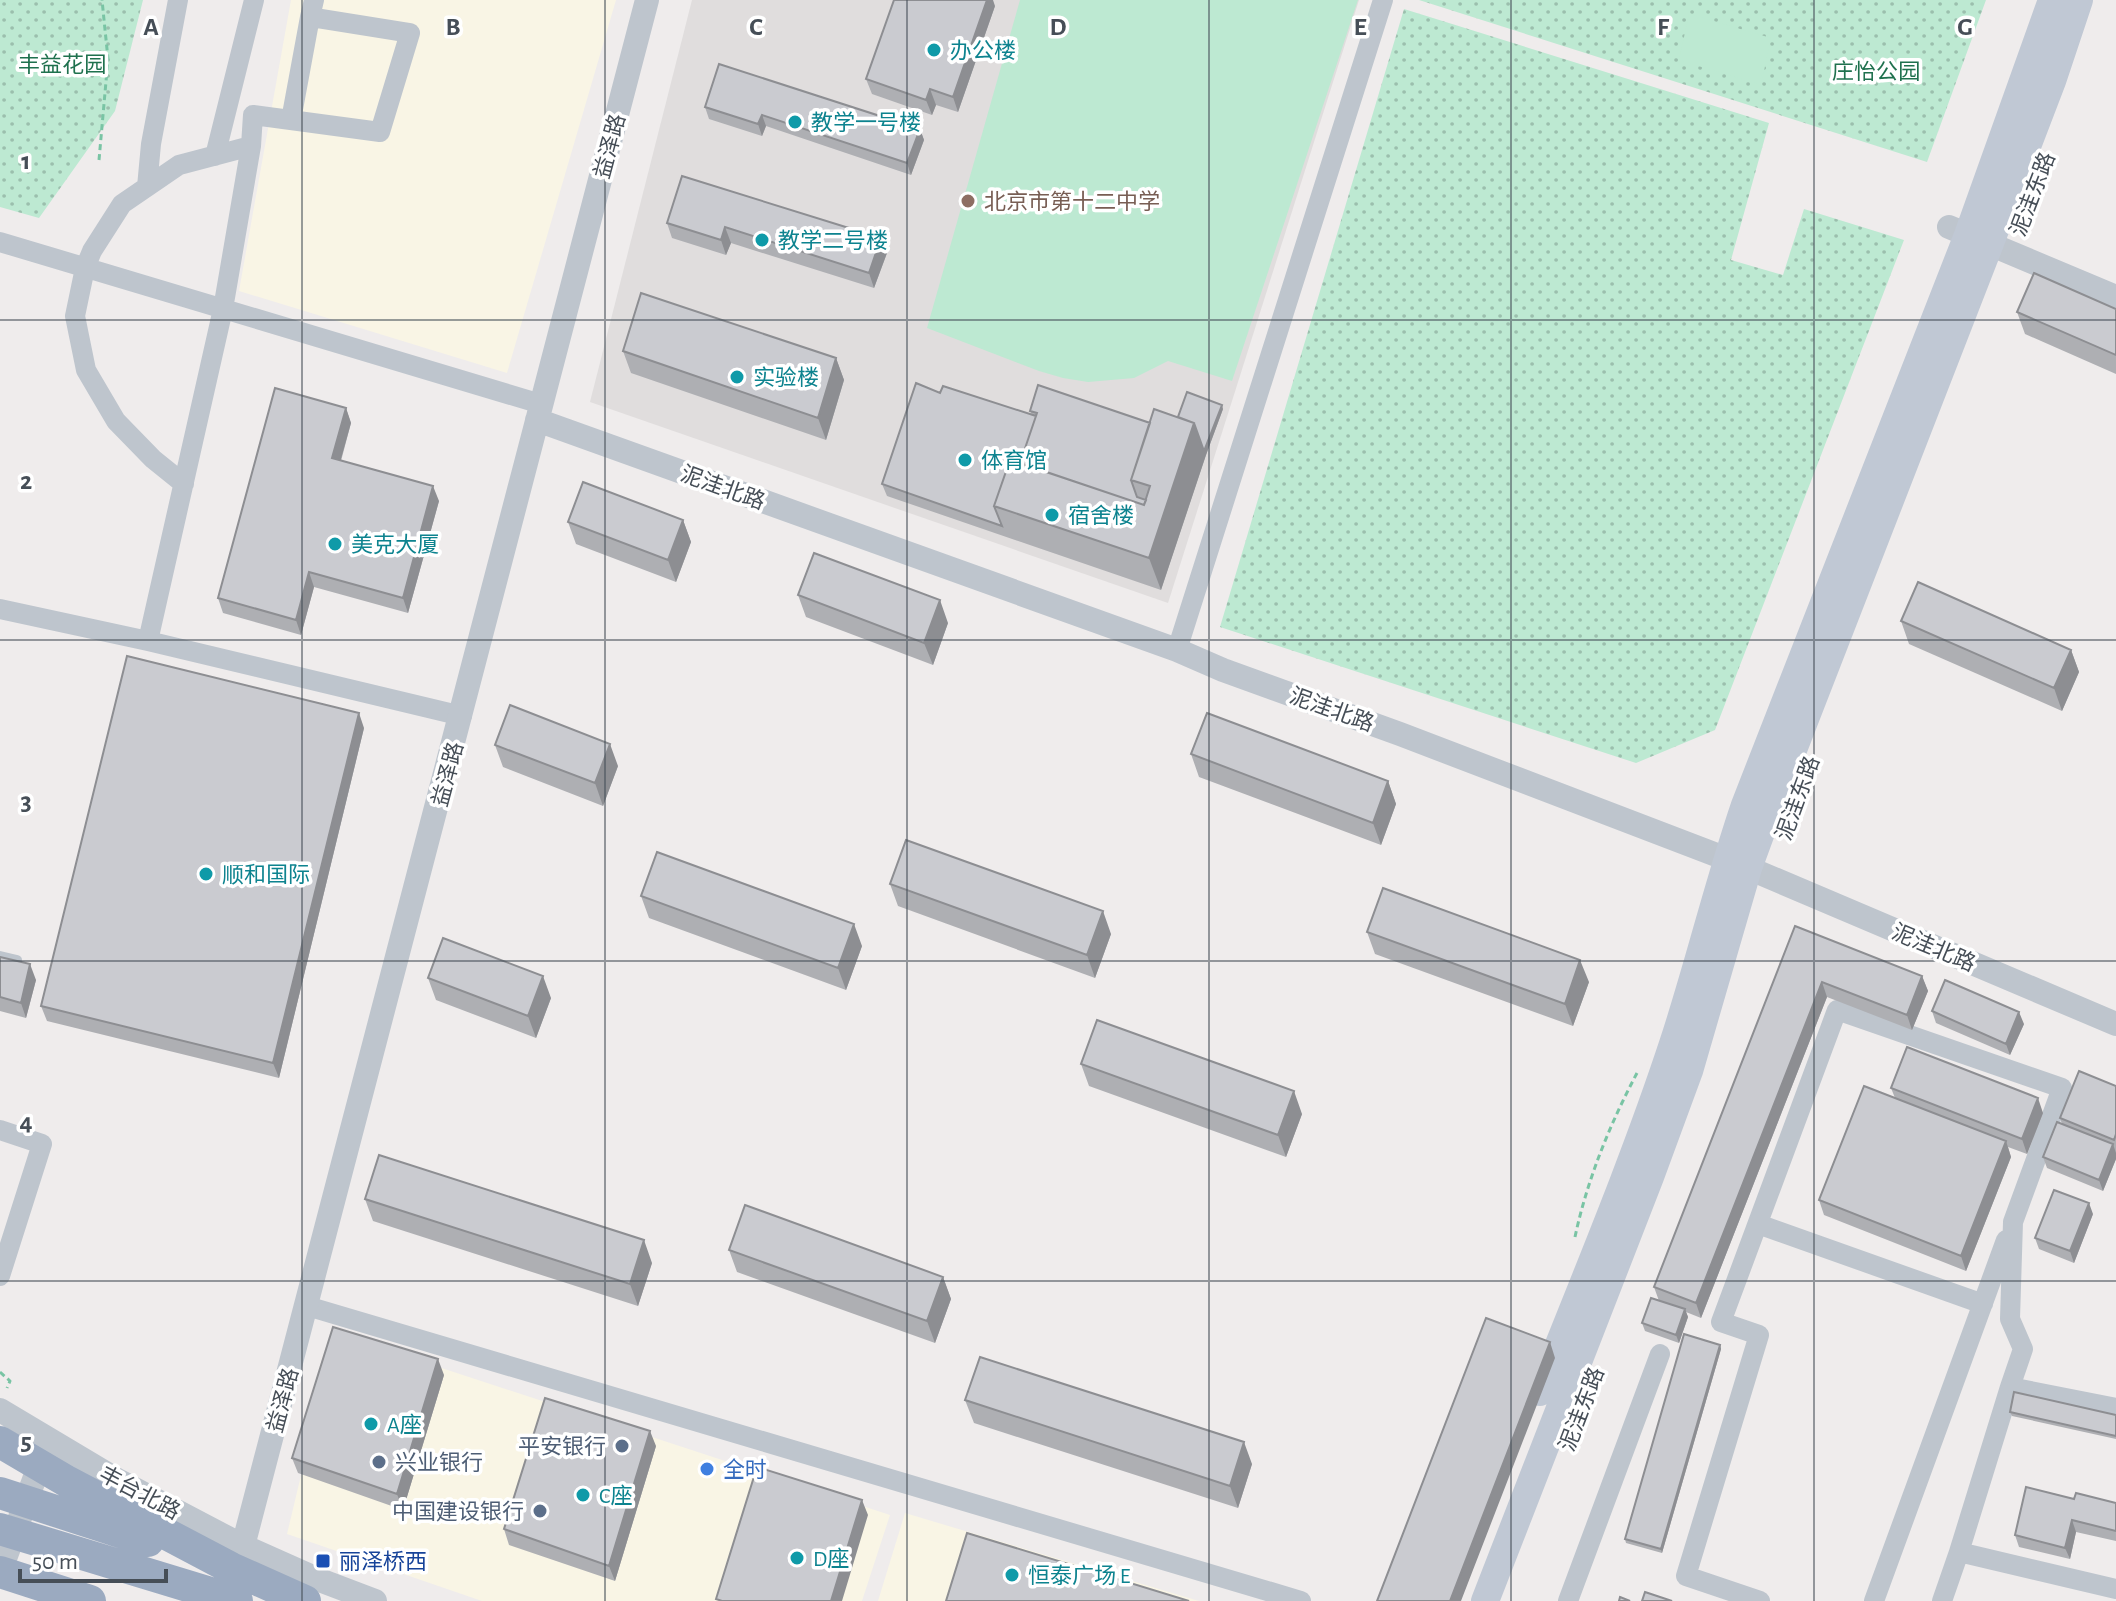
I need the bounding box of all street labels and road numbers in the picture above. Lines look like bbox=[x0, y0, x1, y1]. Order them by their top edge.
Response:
street label: 益泽路 bbox=[590, 111, 629, 181]
street label: 泥洼东路 bbox=[2006, 149, 2059, 239]
street label: 泥洼北路 bbox=[678, 462, 768, 513]
street label: 泥洼北路 bbox=[1287, 684, 1377, 735]
street label: 益泽路 bbox=[428, 739, 467, 809]
street label: 泥洼东路 bbox=[1772, 753, 1823, 843]
street label: 泥洼北路 bbox=[1889, 920, 1979, 975]
street label: 泥洼东路 bbox=[1555, 1364, 1608, 1454]
street label: 益泽路 bbox=[263, 1365, 302, 1435]
street label: 丰台北路 bbox=[96, 1462, 184, 1523]

